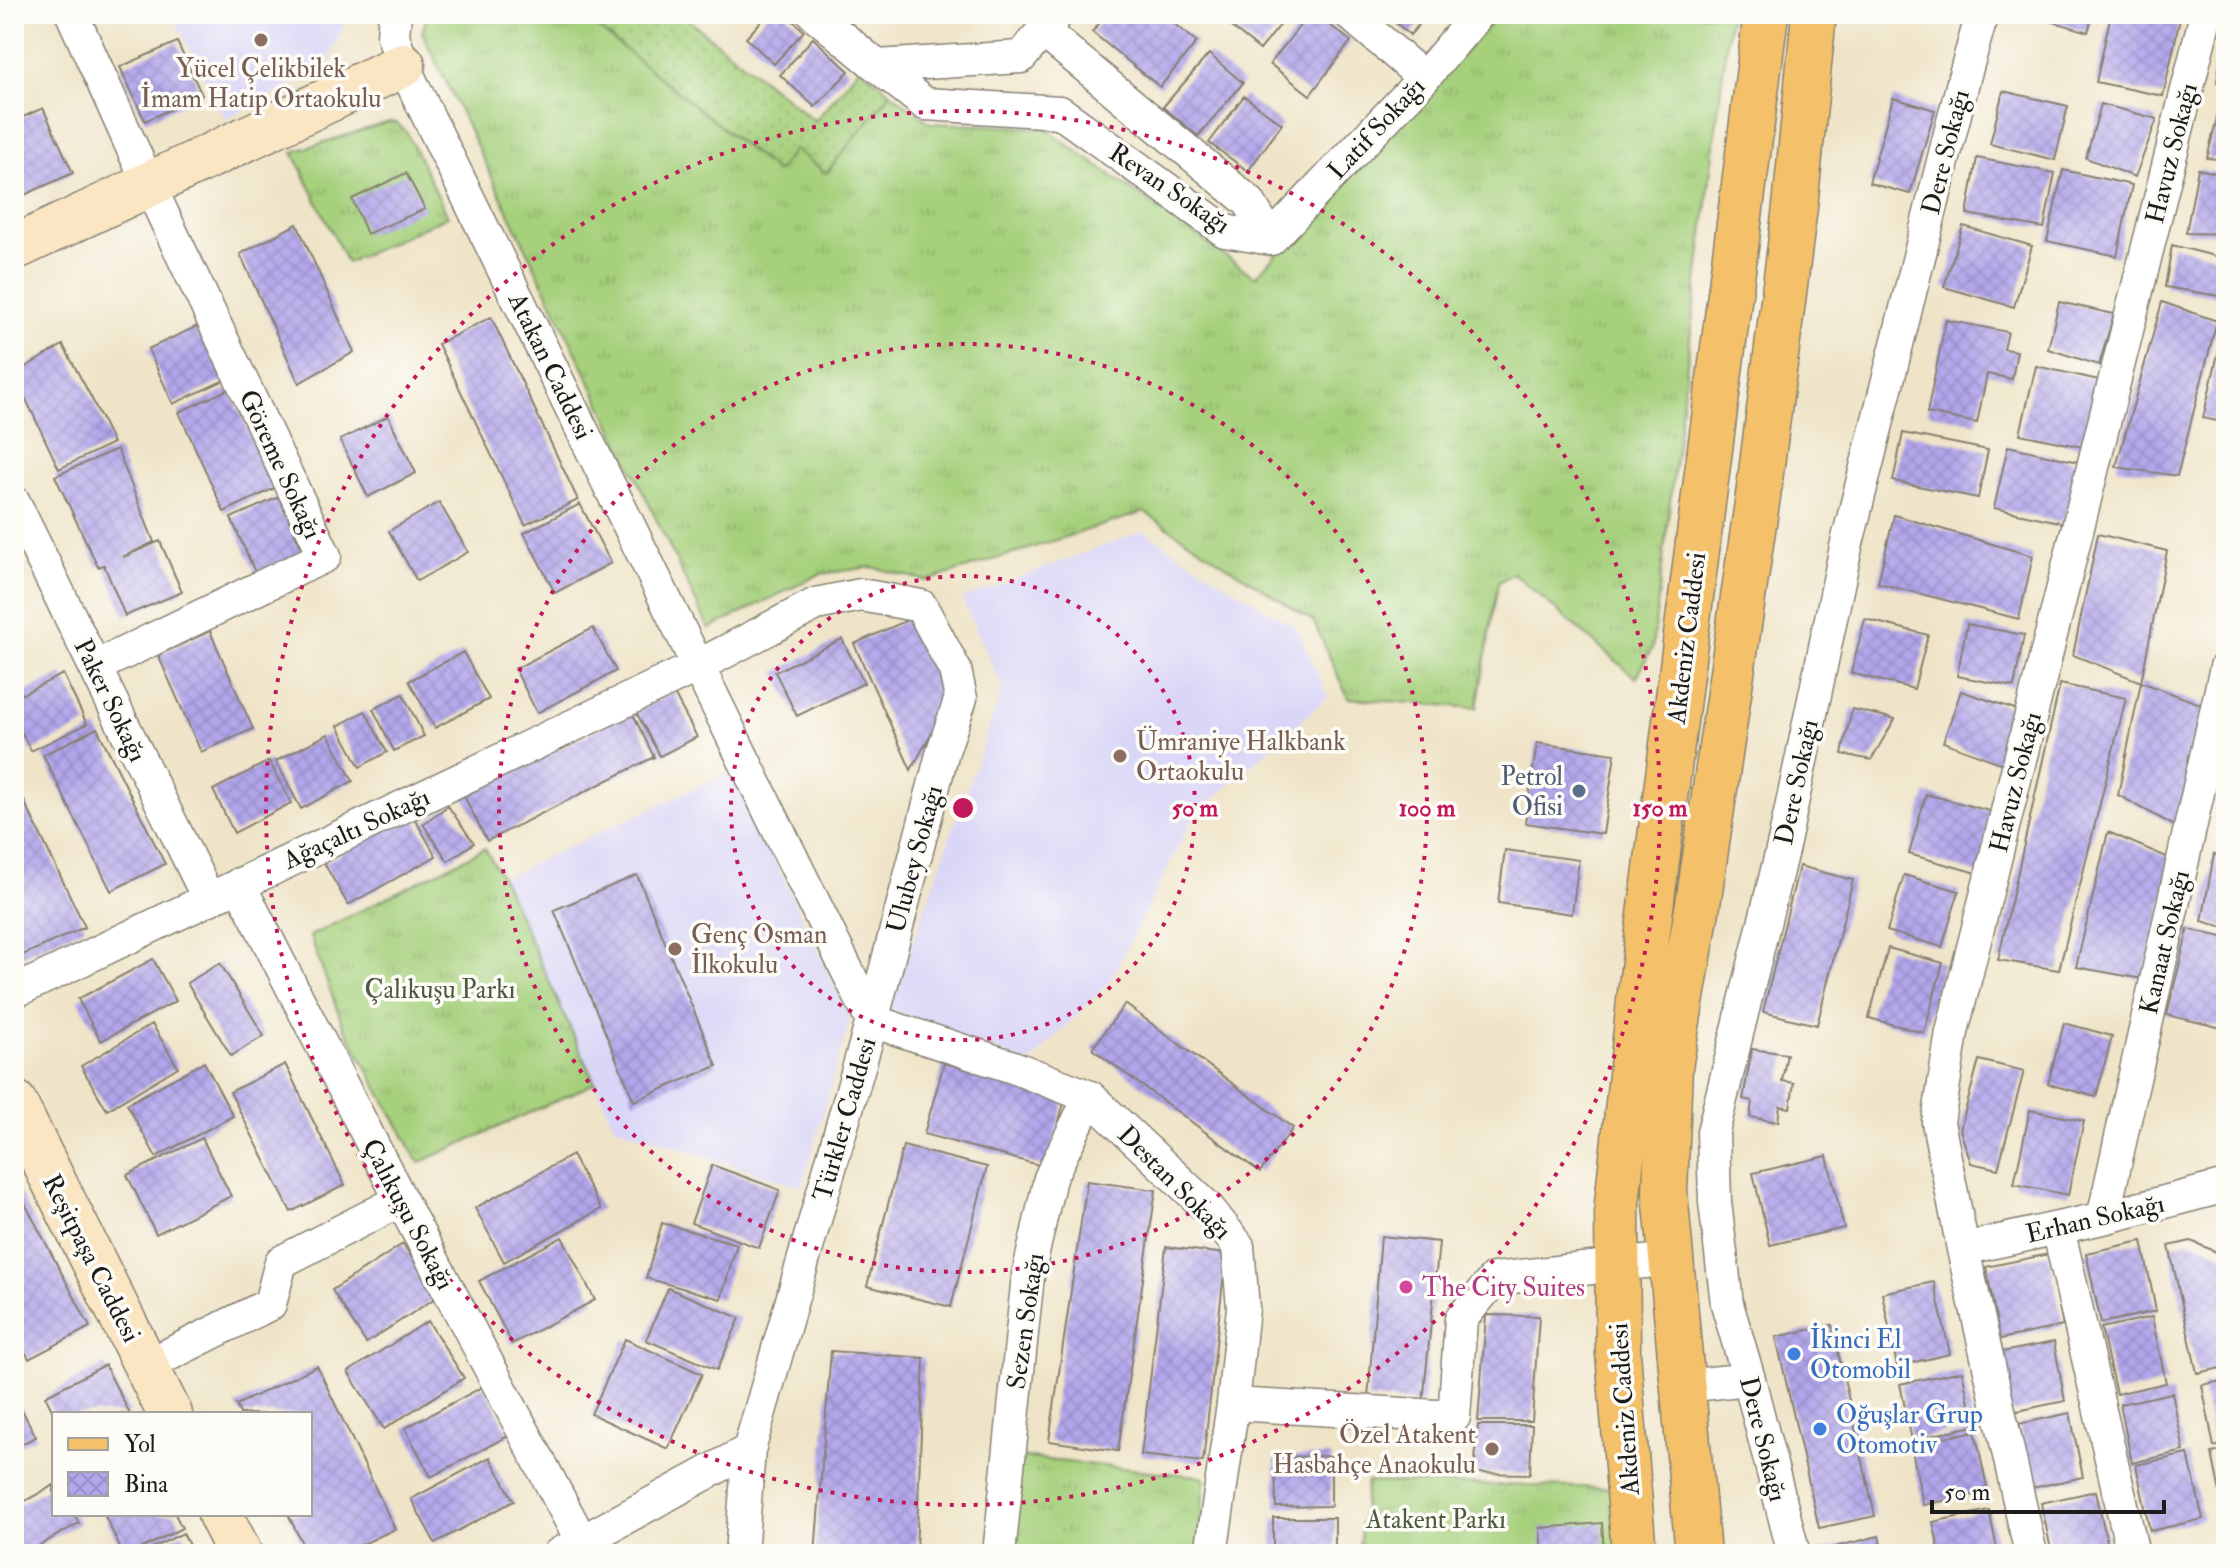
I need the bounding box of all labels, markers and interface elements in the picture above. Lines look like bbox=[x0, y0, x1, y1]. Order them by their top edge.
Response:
marker: Yücel Çelikbilek İmam Hatip Ortaokulu bbox=[252, 31, 270, 49]
place label: Yücel Çelikbilek İmam Hatip Ortaokulu bbox=[141, 53, 382, 116]
street label: Latif Sokağı bbox=[1321, 71, 1432, 187]
street label: Havuz Sokağı bbox=[2139, 80, 2205, 227]
street label: Dere Sokağı bbox=[1915, 86, 1977, 218]
street label: Revan Sokağı bbox=[1103, 137, 1236, 241]
street label: Atakan Caddesi bbox=[500, 287, 599, 445]
street label: Göreme Sokağı bbox=[232, 385, 329, 544]
street label: Akdeniz Caddesi bbox=[1660, 550, 1713, 727]
street label: Paker Sokağı bbox=[67, 634, 154, 767]
street label: Havuz Sokağı bbox=[1983, 709, 2049, 856]
street label: Dere Sokağı bbox=[1768, 716, 1826, 848]
place label: Ümraniye Halkbank Ortaokulu bbox=[1136, 725, 1346, 788]
marker: Ümraniye Halkbank Ortaokulu bbox=[1111, 747, 1129, 765]
place label: Petrol Ofisi bbox=[1501, 761, 1563, 823]
street label: Ağaçaltı Sokağı bbox=[277, 781, 435, 877]
street label: Ulubey Sokağı bbox=[880, 782, 950, 937]
marker: Petrol Ofisi bbox=[1570, 782, 1588, 800]
text: 50 m bbox=[1172, 793, 1219, 824]
text: 100 m bbox=[1399, 793, 1456, 824]
text: 150 m bbox=[1633, 793, 1688, 824]
centre of rings bbox=[949, 794, 977, 822]
street label: Kanaat Sokağı bbox=[2133, 867, 2197, 1017]
place label: Genç Osman İlkokulu bbox=[691, 919, 827, 981]
marker: Genç Osman İlkokulu bbox=[666, 940, 684, 958]
park label: Çalıkuşu Parkı bbox=[365, 974, 516, 1006]
street label: Türkler Caddesi bbox=[806, 1034, 884, 1205]
street label: Destan Sokağı bbox=[1110, 1119, 1238, 1247]
street label: Çalıkuşu Sokağı bbox=[355, 1134, 461, 1295]
street label: Reşitpaşa Caddesi bbox=[34, 1169, 147, 1348]
street label: Erhan Sokağı bbox=[2023, 1188, 2168, 1250]
street label: Sezen Sokağı bbox=[1001, 1251, 1051, 1391]
place label: The City Suites bbox=[1422, 1272, 1585, 1304]
marker: The City Suites bbox=[1397, 1278, 1415, 1296]
street label: Akdeniz Caddesi bbox=[1603, 1322, 1647, 1497]
place label: İkinci El Otomobil bbox=[1810, 1322, 1911, 1386]
marker: İkinci El Otomobil bbox=[1785, 1345, 1803, 1363]
street label: Dere Sokağı bbox=[1732, 1374, 1794, 1505]
place label: Oğuşlar Grup Otomotiv bbox=[1836, 1399, 1983, 1461]
legend bbox=[52, 1412, 312, 1516]
place label: Özel Atakent Hasbahçe Anaokulu bbox=[1272, 1418, 1476, 1481]
marker: Oğuşlar Grup Otomotiv bbox=[1811, 1420, 1829, 1438]
text: Yol bbox=[124, 1429, 156, 1460]
marker: Özel Atakent Hasbahçe Anaokulu bbox=[1483, 1440, 1501, 1458]
scale bar bbox=[1932, 1464, 2164, 1514]
text: Bina bbox=[124, 1469, 169, 1500]
text: 50 m bbox=[1944, 1477, 1991, 1508]
park label: Atakent Parkı bbox=[1365, 1504, 1506, 1536]

